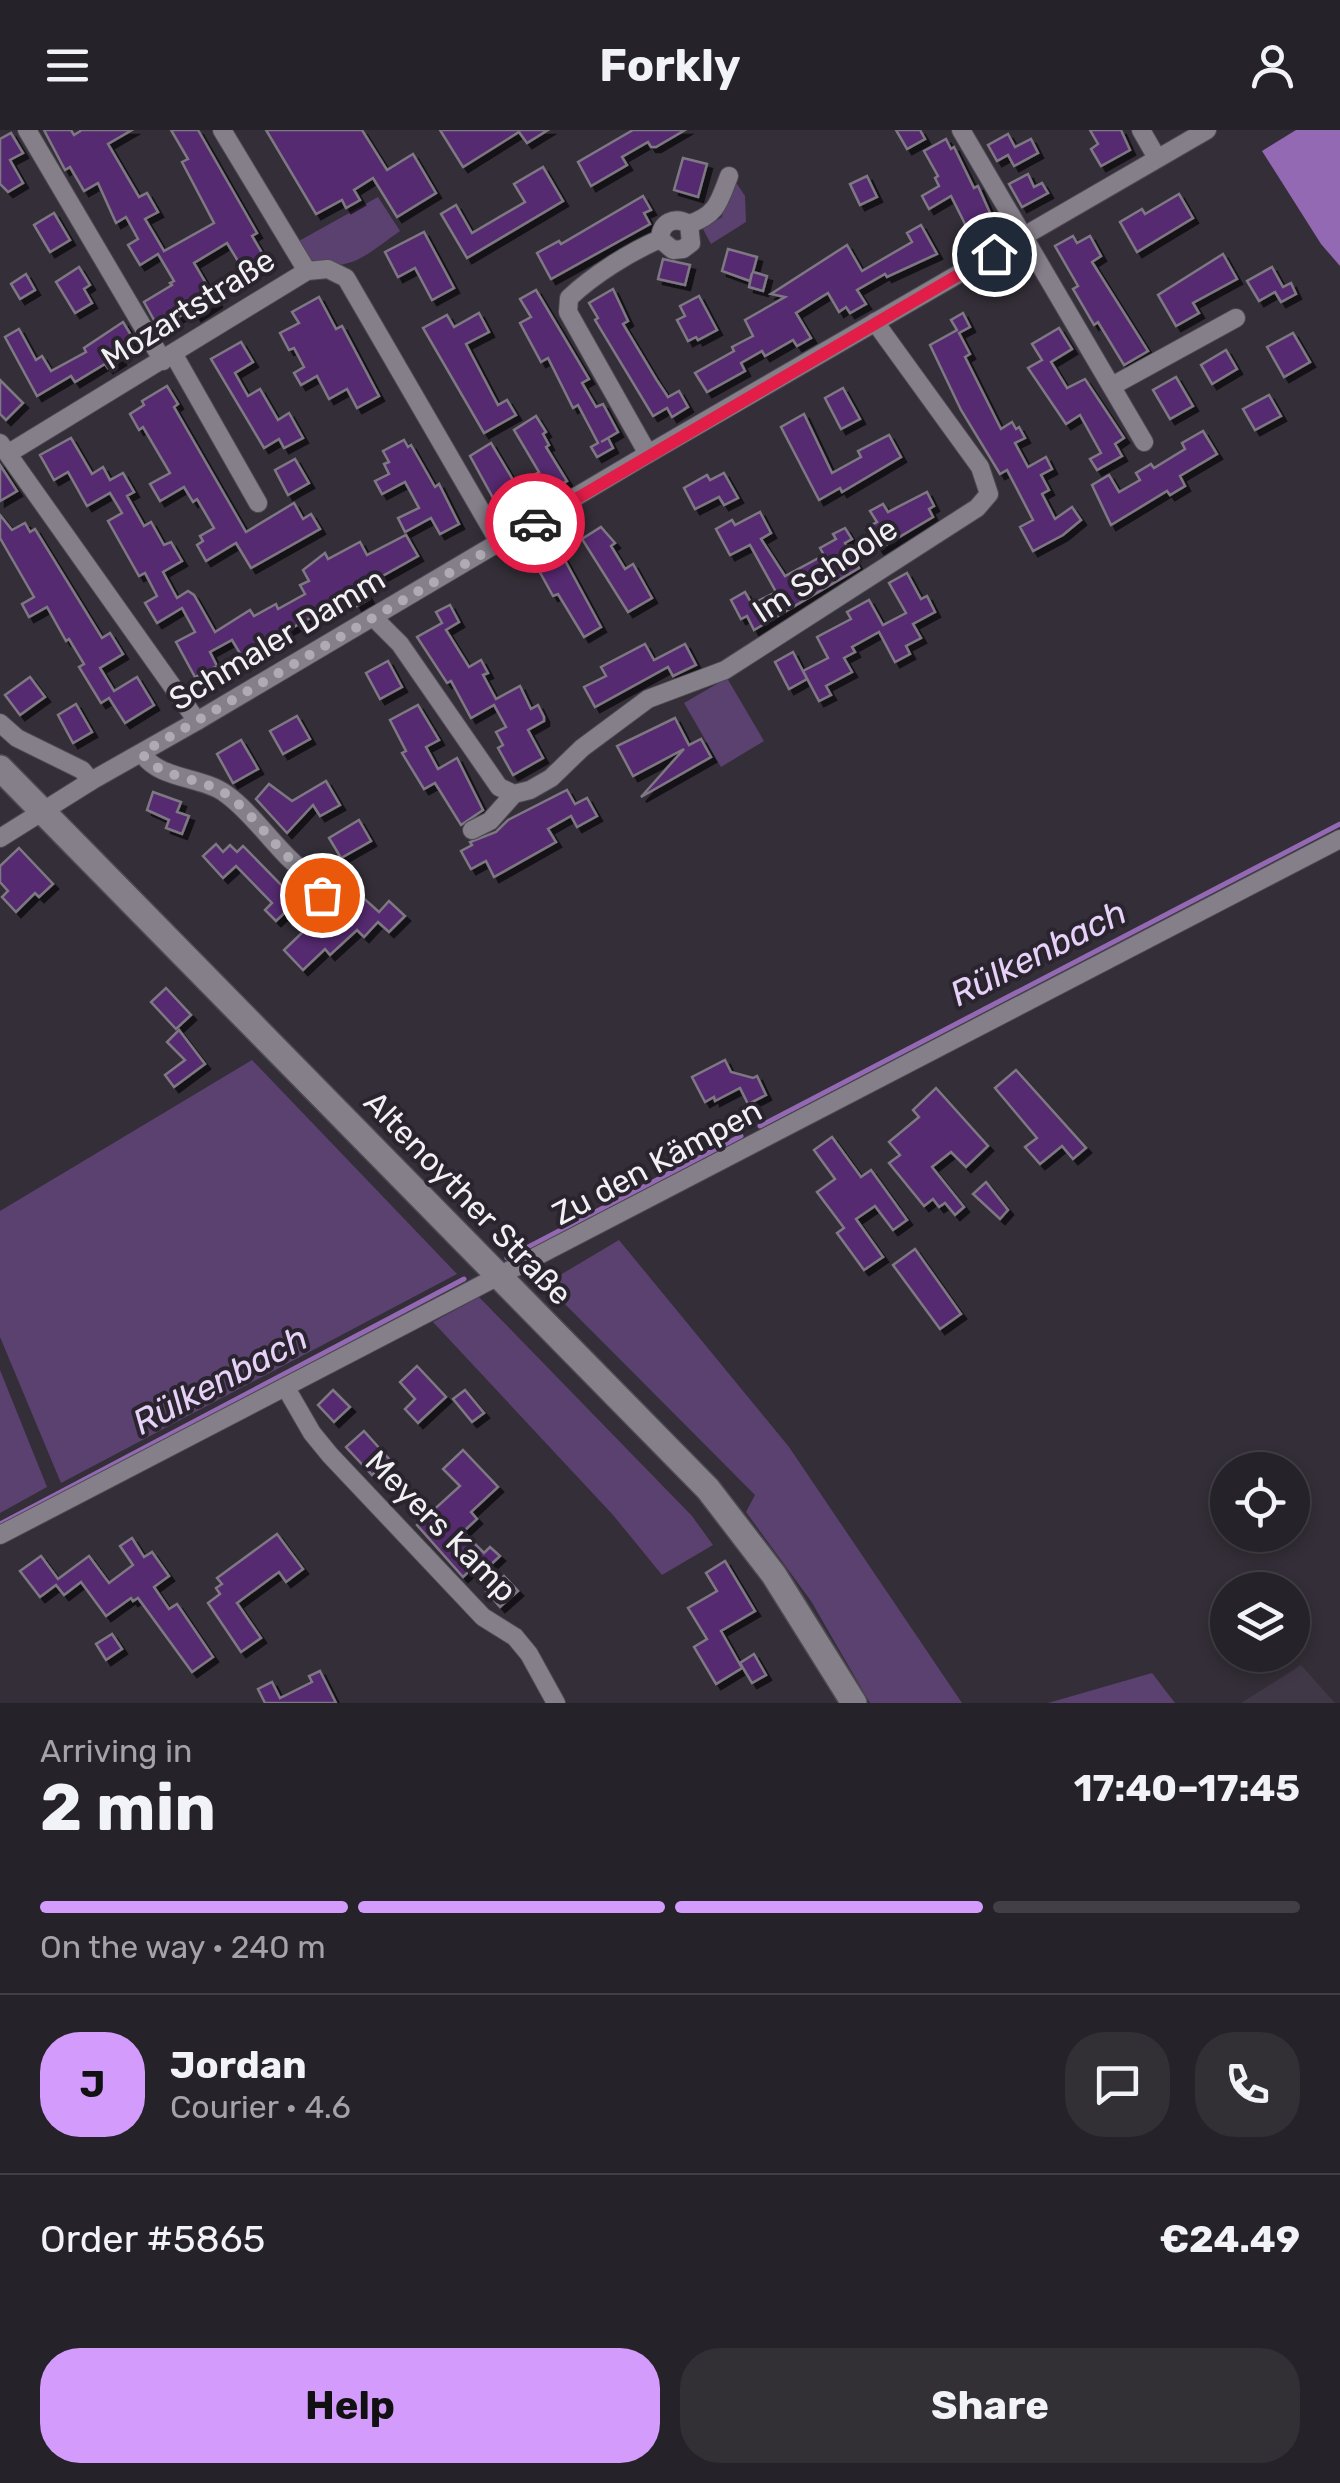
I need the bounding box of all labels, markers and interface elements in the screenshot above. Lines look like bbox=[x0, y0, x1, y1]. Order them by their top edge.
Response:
icon: menu bbox=[40, 38, 95, 93]
icon: person bbox=[1245, 38, 1300, 93]
text: Forkly bbox=[599, 39, 741, 92]
pin bbox=[952, 212, 1037, 297]
icon: home bbox=[967, 227, 1022, 282]
street label: Mozartstraße bbox=[94, 241, 282, 377]
courier bbox=[485, 473, 585, 573]
icon: car bbox=[508, 496, 563, 551]
street label: Im Schoole bbox=[746, 509, 904, 631]
street label: Schmaler Damm bbox=[162, 560, 392, 718]
pin bbox=[280, 853, 365, 938]
icon: bag bbox=[295, 868, 350, 923]
water label: Rülkenbach bbox=[943, 891, 1133, 1015]
street label: Altenoyther Straße bbox=[356, 1083, 580, 1313]
street label: Zu den Kämpen bbox=[546, 1091, 768, 1233]
water label: Rülkenbach bbox=[125, 1316, 315, 1444]
street label: Meyers Kamp bbox=[357, 1442, 525, 1610]
map controls bbox=[1210, 1452, 1310, 1672]
button: locate bbox=[1210, 1452, 1310, 1552]
button: layers bbox=[1210, 1572, 1310, 1672]
text: Arriving in bbox=[40, 1732, 192, 1770]
text: 17:40–17:45 bbox=[1074, 1765, 1300, 1811]
text: 2 min bbox=[40, 1769, 216, 1846]
text: On the way · 240 m bbox=[40, 1928, 326, 1966]
button: chat bbox=[1065, 2032, 1170, 2137]
button: phone bbox=[1195, 2032, 1300, 2137]
text: Jordan bbox=[170, 2042, 307, 2088]
text: J bbox=[80, 2061, 105, 2107]
text: Courier · 4.6 bbox=[170, 2088, 351, 2126]
text: Order #5865 bbox=[40, 2216, 265, 2262]
text: €24.49 bbox=[1159, 2216, 1300, 2262]
button: Help bbox=[40, 2348, 660, 2463]
button: Share bbox=[680, 2348, 1300, 2463]

